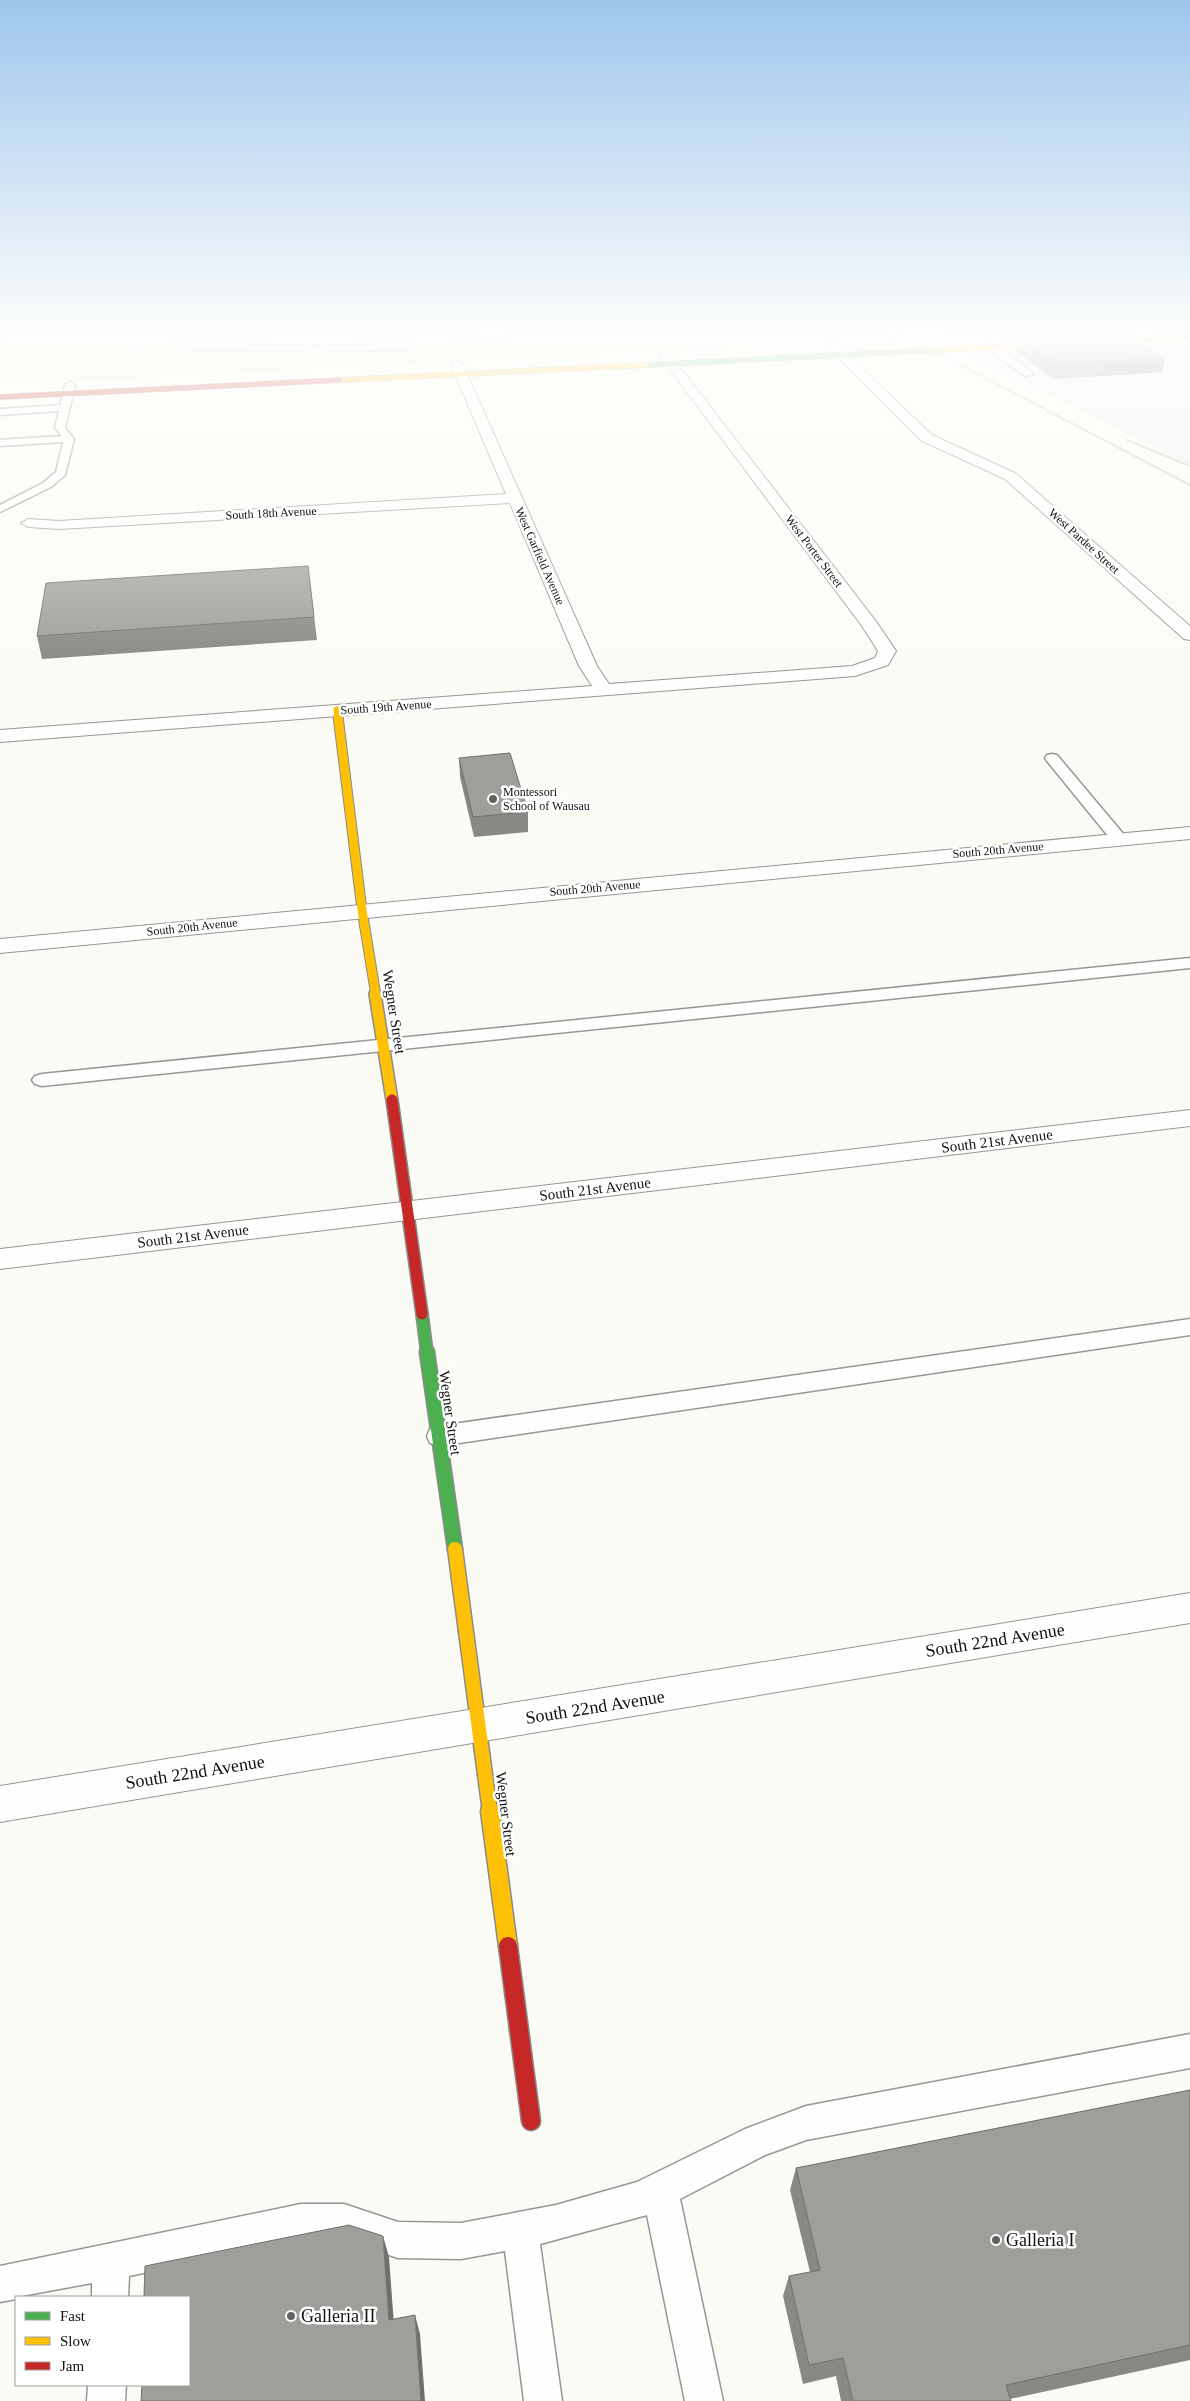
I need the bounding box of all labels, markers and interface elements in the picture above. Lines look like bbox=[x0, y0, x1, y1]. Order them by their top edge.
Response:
street label: South 18th Avenue bbox=[225, 504, 317, 522]
street label: West Garfield Avenue bbox=[512, 505, 568, 607]
street label: West Pardee Street bbox=[1046, 506, 1123, 577]
street label: West Porter Street bbox=[782, 512, 846, 590]
street label: South 19th Avenue bbox=[340, 697, 432, 717]
place label: Montessori School of Wausau bbox=[503, 785, 590, 813]
marker: Montessori School of Wausau bbox=[487, 793, 499, 805]
street label: South 20th Avenue bbox=[952, 839, 1044, 861]
street label: South 20th Avenue bbox=[549, 877, 641, 899]
street label: South 20th Avenue bbox=[146, 915, 238, 939]
street label: Wegner Street bbox=[379, 969, 409, 1056]
street label: South 21st Avenue bbox=[940, 1126, 1054, 1156]
street label: South 21st Avenue bbox=[538, 1174, 652, 1204]
street label: South 21st Avenue bbox=[136, 1221, 250, 1251]
street label: Wegner Street bbox=[436, 1370, 464, 1457]
street label: South 22nd Avenue bbox=[924, 1619, 1066, 1661]
street label: South 22nd Avenue bbox=[524, 1686, 666, 1728]
street label: South 22nd Avenue bbox=[124, 1751, 266, 1793]
street label: Wegner Street bbox=[493, 1771, 519, 1858]
place label: Galleria I bbox=[1006, 2230, 1074, 2250]
marker: Galleria I bbox=[990, 2234, 1002, 2246]
legend bbox=[15, 2296, 190, 2386]
place label: Galleria II bbox=[301, 2306, 375, 2326]
text: Fast bbox=[60, 2308, 86, 2324]
marker: Galleria II bbox=[285, 2310, 297, 2322]
text: Slow bbox=[60, 2333, 91, 2349]
text: Jam bbox=[60, 2358, 84, 2374]

